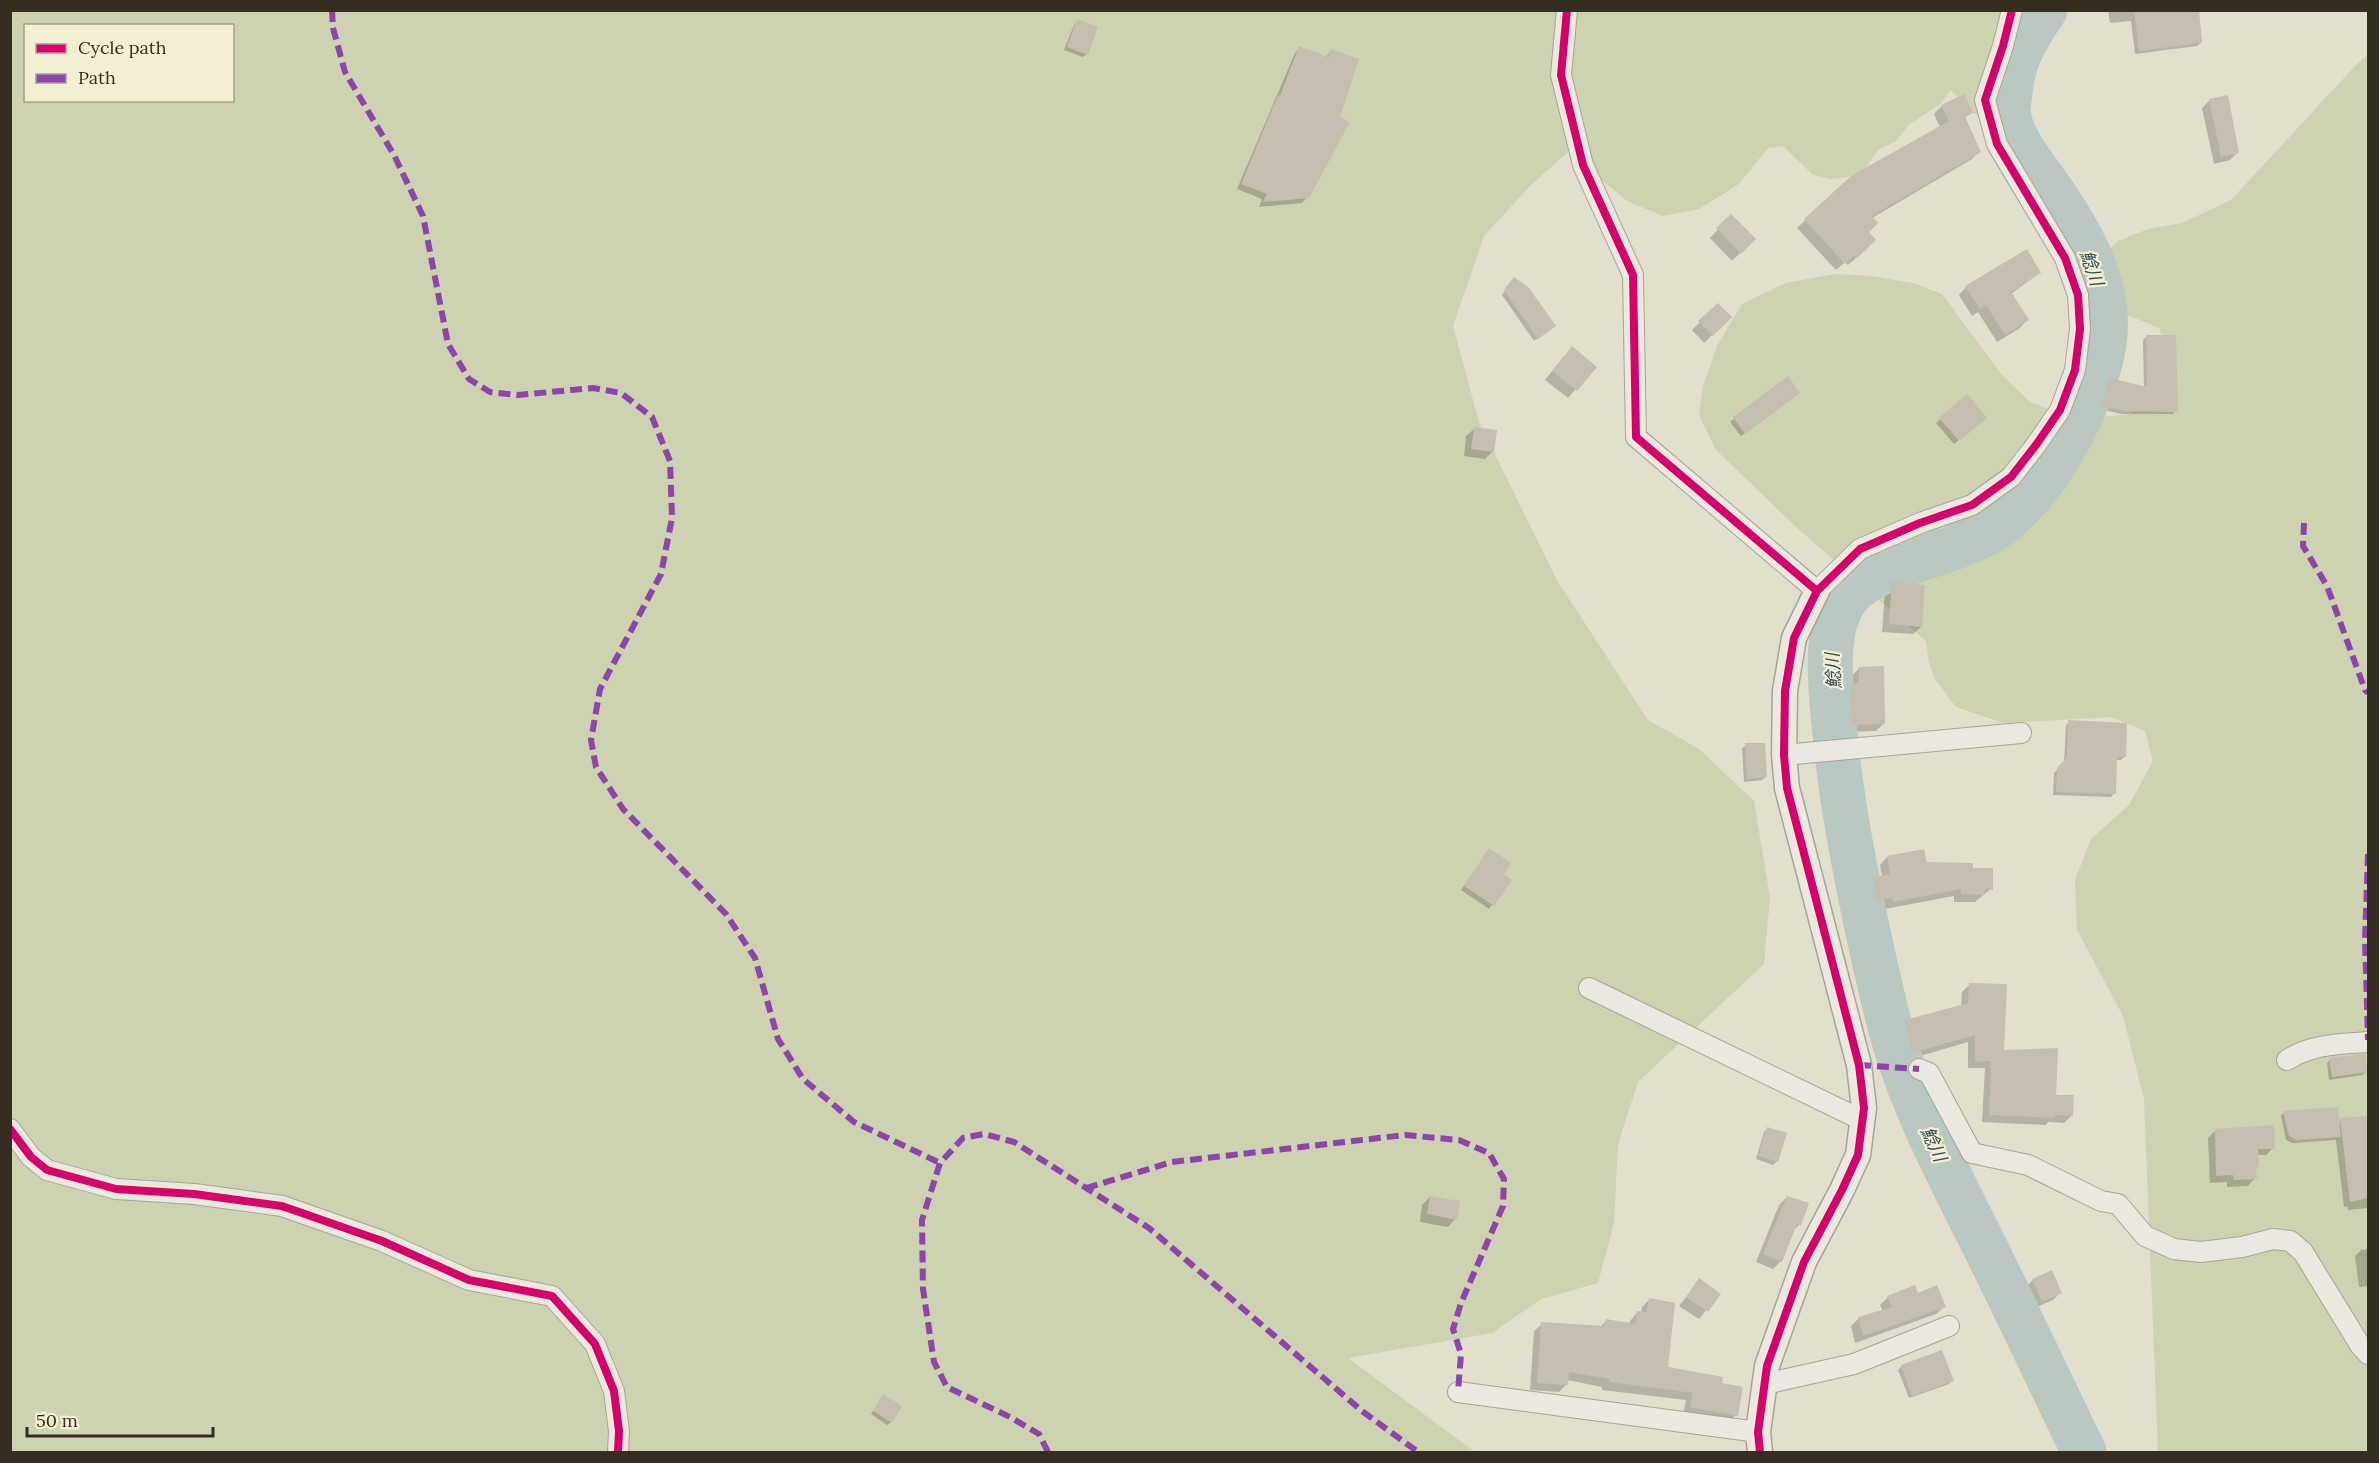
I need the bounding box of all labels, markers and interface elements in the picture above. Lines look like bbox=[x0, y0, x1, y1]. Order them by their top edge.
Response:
legend bbox=[24, 24, 234, 102]
text: Cycle path bbox=[78, 36, 167, 59]
text: Path bbox=[78, 66, 116, 89]
water label: 鯰川 bbox=[2075, 247, 2109, 291]
water label: 鯰川 bbox=[1820, 650, 1846, 690]
water label: 鯰川 bbox=[1916, 1123, 1953, 1167]
scale bar bbox=[27, 1400, 213, 1438]
text: 50 m bbox=[36, 1409, 78, 1432]

